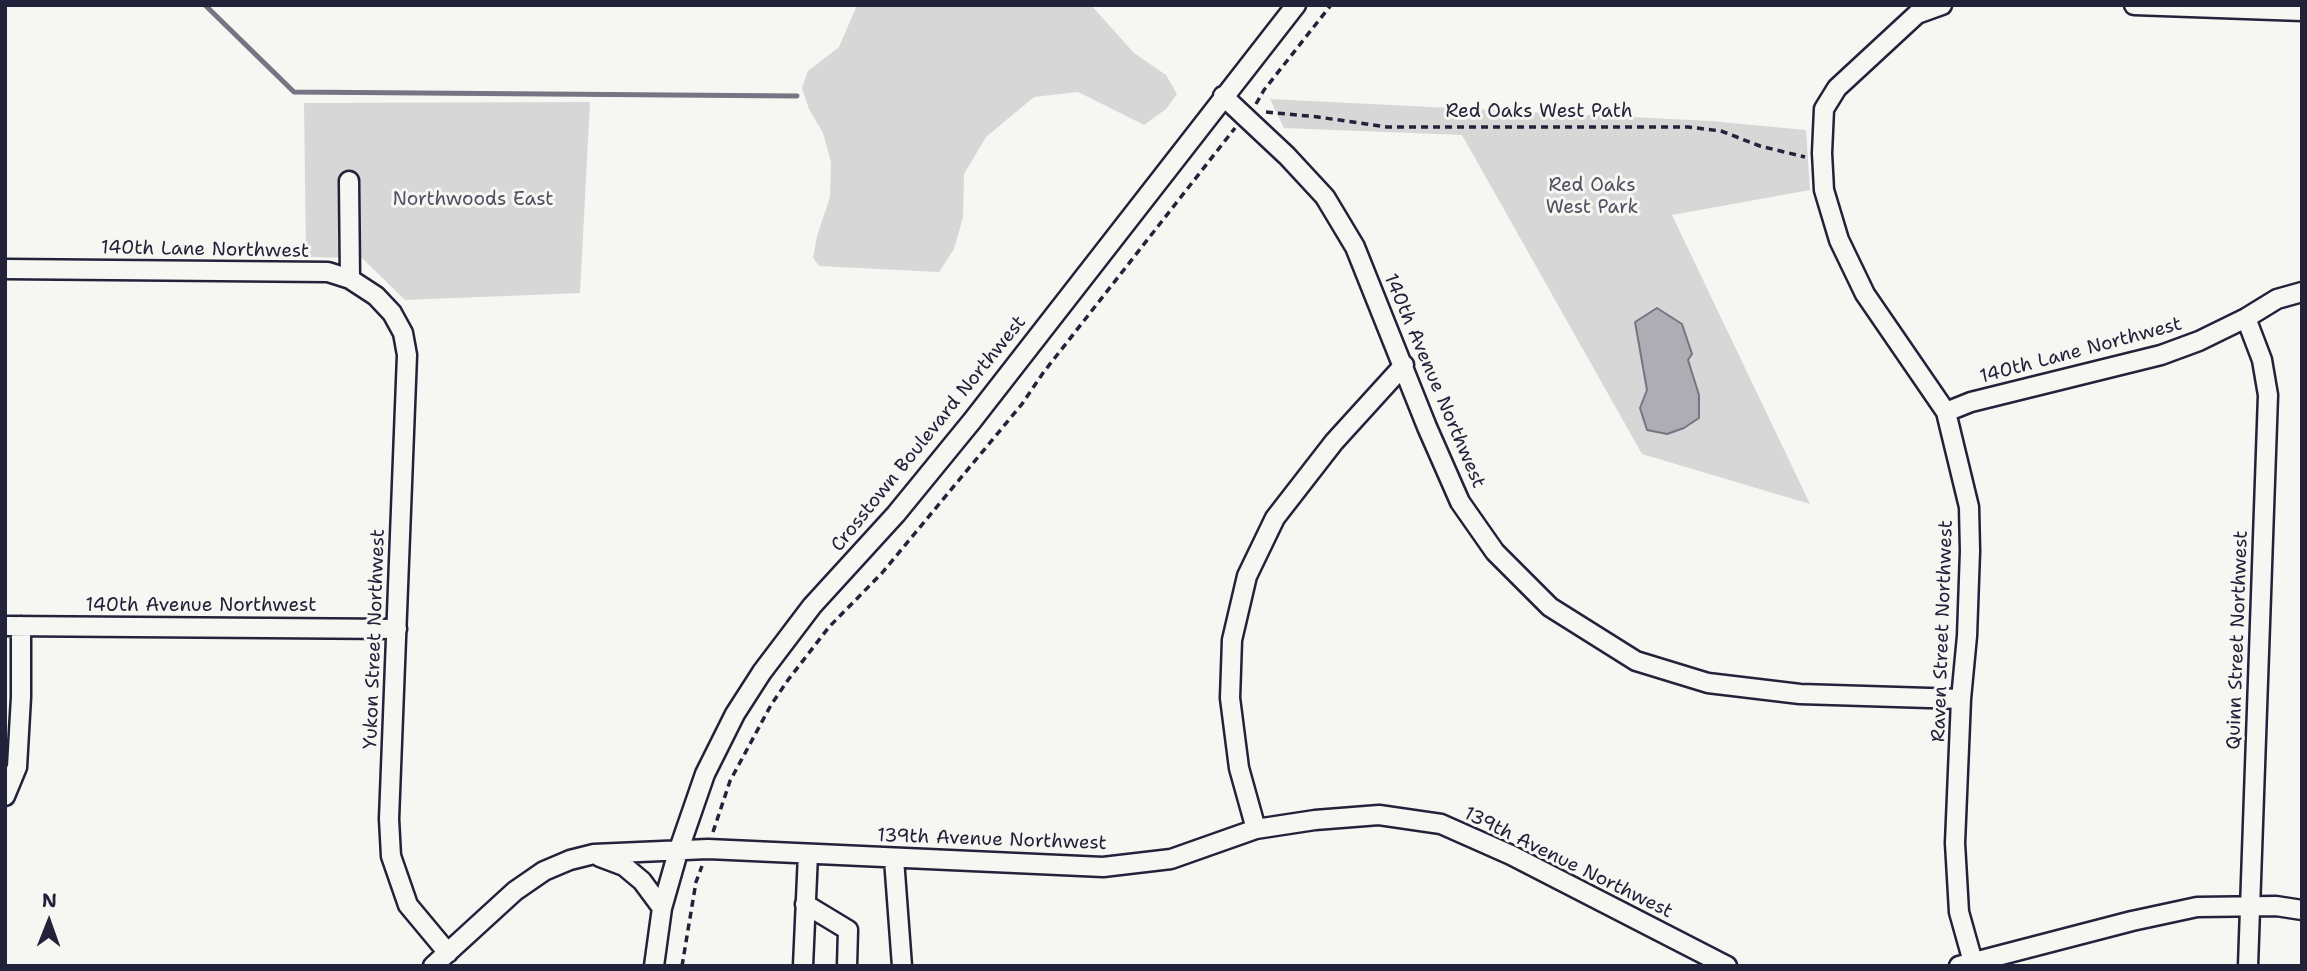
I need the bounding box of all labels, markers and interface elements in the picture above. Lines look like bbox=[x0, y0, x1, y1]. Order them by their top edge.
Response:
street label: Red Oaks West Path bbox=[1445, 101, 1633, 123]
park label: Red Oaks West Park bbox=[1546, 175, 1638, 219]
park label: Northwoods East bbox=[392, 189, 554, 211]
street label: 140th Lane Northwest bbox=[101, 237, 309, 263]
street label: 140th Avenue Northwest bbox=[1378, 270, 1490, 492]
street label: Crosstown Boulevard Northwest bbox=[827, 311, 1031, 557]
street label: 140th Lane Northwest bbox=[1977, 313, 2185, 389]
street label: Raven Street Northwest bbox=[1928, 520, 1958, 742]
street label: Yukon Street Northwest bbox=[360, 529, 390, 749]
street label: Quinn Street Northwest bbox=[2223, 530, 2253, 750]
street label: 140th Avenue Northwest bbox=[86, 595, 316, 617]
street label: 139th Avenue Northwest bbox=[1460, 802, 1676, 924]
street label: 139th Avenue Northwest bbox=[877, 825, 1107, 855]
north arrow bbox=[14, 887, 84, 957]
text: N bbox=[42, 888, 57, 913]

